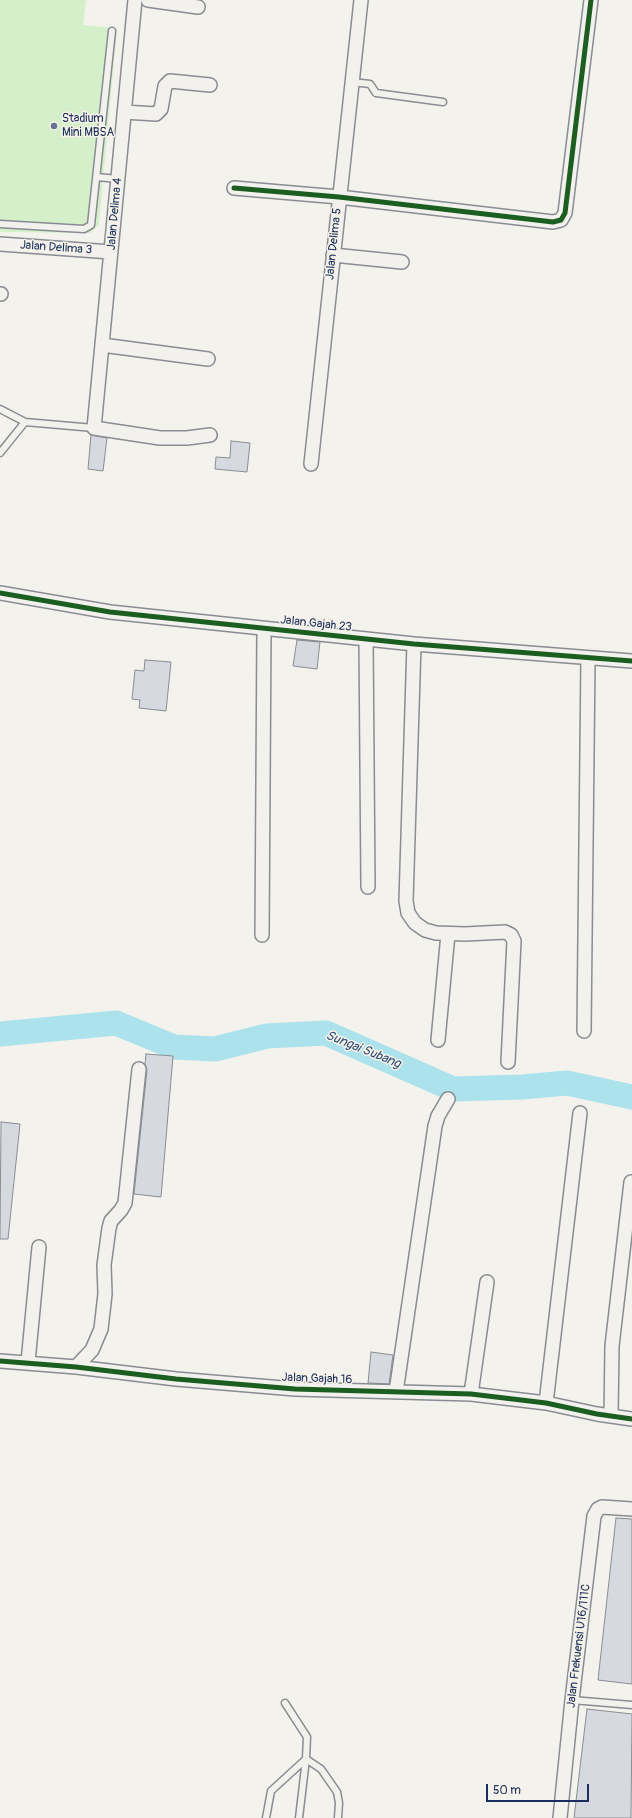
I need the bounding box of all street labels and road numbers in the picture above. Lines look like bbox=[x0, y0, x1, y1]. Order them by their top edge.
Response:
street label: Jalan Delima 4 bbox=[105, 177, 125, 251]
street label: Jalan Delima 5 bbox=[323, 207, 345, 281]
street label: Jalan Delima 3 bbox=[19, 238, 93, 258]
street label: Jalan Gajah 23 bbox=[279, 613, 353, 635]
street label: Jalan Gajah 16 bbox=[281, 1371, 353, 1387]
street label: Jalan Frekuensi U16/111C bbox=[564, 1583, 594, 1709]

